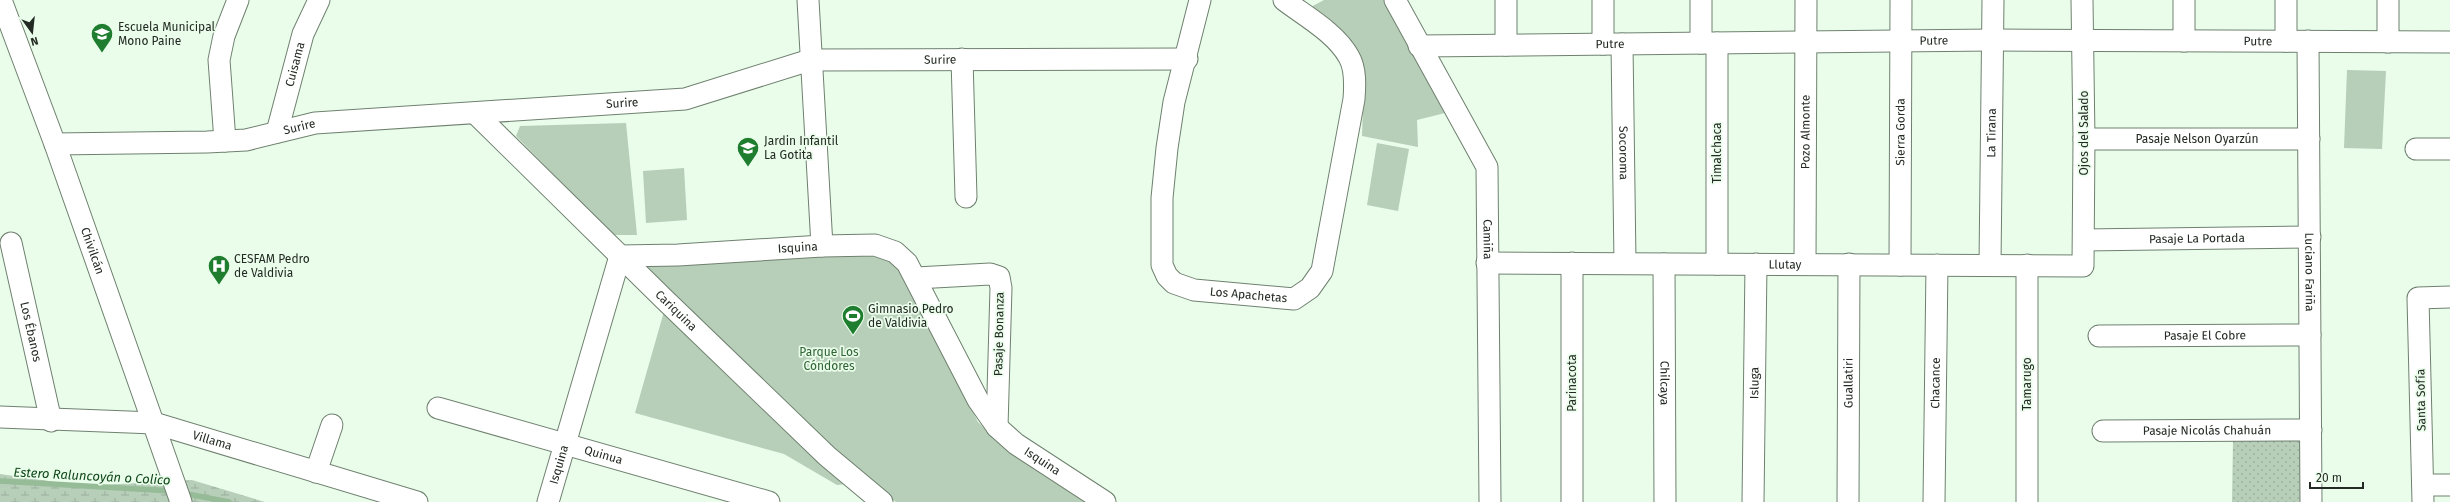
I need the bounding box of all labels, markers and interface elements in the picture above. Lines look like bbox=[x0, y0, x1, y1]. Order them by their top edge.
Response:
north arrow bbox=[12, 12, 52, 52]
place label: Escuela Municipal Mono Paine bbox=[118, 20, 216, 48]
school or university icon: Escuela Municipal Mono Paine bbox=[89, 21, 115, 54]
street label: Putre bbox=[1919, 33, 1948, 48]
text: N bbox=[29, 34, 40, 48]
street label: Putre bbox=[2244, 34, 2272, 48]
street label: Putre bbox=[1596, 37, 1624, 51]
street label: Cuisama bbox=[282, 40, 308, 88]
street label: Surire bbox=[924, 53, 956, 67]
street label: Ojos del Salado bbox=[2077, 91, 2091, 176]
street label: Surire bbox=[606, 95, 639, 111]
street label: Pozo Almonte bbox=[1798, 95, 1813, 169]
street label: Sierra Gorda bbox=[1893, 98, 1908, 166]
street label: La Tirana bbox=[1984, 108, 1999, 158]
street label: Surire bbox=[282, 116, 317, 138]
street label: Timalchaca bbox=[1710, 122, 1724, 184]
street label: Socoroma bbox=[1616, 126, 1631, 180]
street label: Pasaje Nelson Oyarzún bbox=[2135, 132, 2259, 146]
place label: Jardin Infantil La Gotita bbox=[764, 134, 839, 162]
school or university icon: Jardin Infantil La Gotita bbox=[735, 135, 761, 168]
street label: Camiña bbox=[1480, 219, 1495, 260]
street label: Chivilcán bbox=[78, 225, 107, 276]
street label: Pasaje La Portada bbox=[2149, 231, 2245, 246]
street label: Luciano Fariña bbox=[2302, 232, 2317, 312]
street label: Isquina bbox=[777, 239, 818, 256]
place label: CESFAM Pedro de Valdivia bbox=[234, 252, 310, 280]
hospital icon: CESFAM Pedro de Valdivia bbox=[206, 253, 232, 286]
street label: Llutay bbox=[1769, 257, 1802, 272]
street label: Los Apachetas bbox=[1209, 284, 1288, 305]
street label: Cariquina bbox=[652, 287, 700, 334]
street label: Pasaje Bonanza bbox=[991, 292, 1007, 376]
street label: Los Ébanos bbox=[17, 300, 45, 364]
place label: Gimnasio Pedro de Valdivia bbox=[868, 302, 953, 330]
sports icon: Gimnasio Pedro de Valdivia bbox=[840, 303, 866, 336]
street label: Pasaje El Cobre bbox=[2164, 328, 2246, 343]
park label: Parque Los Cóndores bbox=[799, 345, 859, 373]
street label: Parinacota bbox=[1565, 354, 1579, 412]
street label: Chacance bbox=[1928, 357, 1943, 409]
street label: Tamarugo bbox=[2020, 357, 2034, 411]
street label: Guallatiri bbox=[1841, 358, 1856, 408]
street label: Chilcaya bbox=[1657, 361, 1672, 405]
street label: Isluga bbox=[1747, 367, 1762, 399]
street label: Santa Sofía bbox=[2413, 369, 2429, 431]
street label: Pasaje Nicolás Chahuán bbox=[2143, 423, 2271, 438]
street label: Villama bbox=[191, 428, 234, 453]
street label: Isquina bbox=[547, 443, 571, 486]
street label: Quinua bbox=[583, 443, 624, 467]
street label: Isquina bbox=[1022, 444, 1063, 478]
water label: Estero Raluncoyán o Colico bbox=[13, 464, 171, 488]
scale bar bbox=[2310, 464, 2363, 490]
text: 20 m bbox=[2316, 471, 2342, 485]

